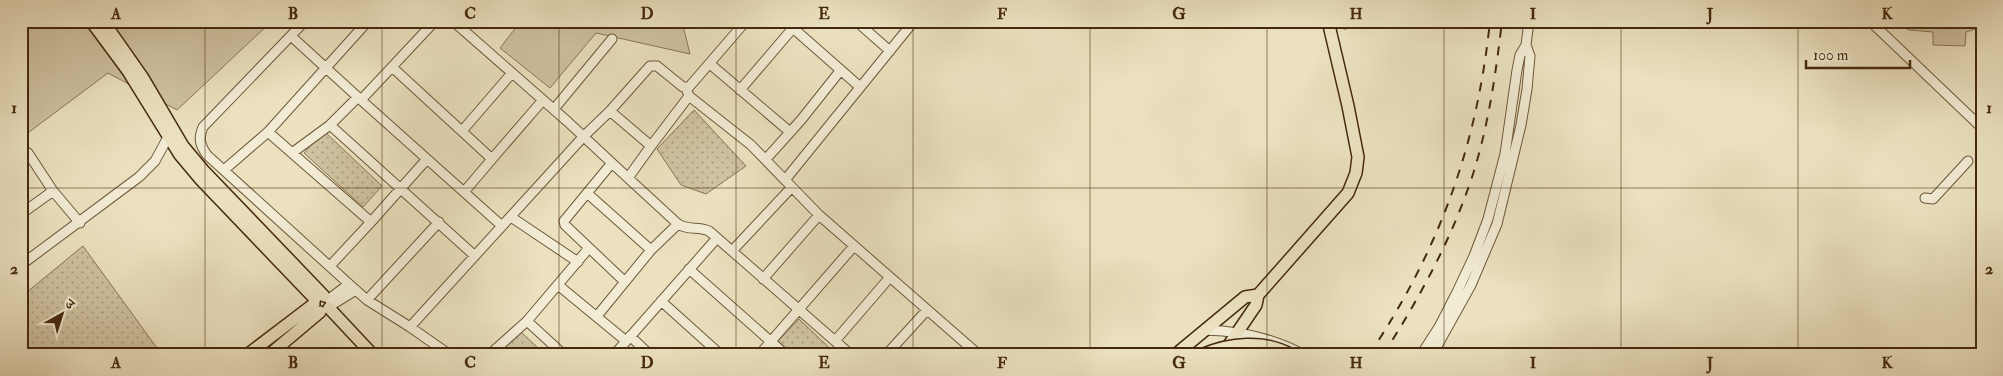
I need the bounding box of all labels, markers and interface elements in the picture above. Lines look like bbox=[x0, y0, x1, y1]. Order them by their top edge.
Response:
text: A bbox=[110, 4, 122, 24]
text: B bbox=[288, 4, 298, 24]
text: C bbox=[464, 4, 476, 24]
text: D bbox=[640, 4, 654, 24]
text: E bbox=[818, 4, 830, 24]
text: F bbox=[997, 4, 1007, 24]
text: G bbox=[1172, 4, 1186, 24]
text: H bbox=[1349, 4, 1363, 24]
text: I bbox=[1530, 4, 1537, 24]
text: J bbox=[1706, 4, 1714, 25]
text: K bbox=[1881, 4, 1893, 24]
scale bar bbox=[1806, 38, 1909, 70]
text: 100 m bbox=[1813, 46, 1849, 65]
text: 1 bbox=[11, 98, 17, 118]
text: 1 bbox=[1986, 98, 1992, 118]
text: 2 bbox=[10, 259, 18, 279]
text: 2 bbox=[1985, 259, 1993, 279]
north arrow bbox=[38, 288, 88, 338]
text: उ bbox=[61, 295, 79, 314]
text: A bbox=[110, 353, 122, 373]
text: B bbox=[288, 353, 298, 373]
text: C bbox=[464, 353, 476, 373]
text: D bbox=[640, 353, 654, 373]
text: E bbox=[818, 353, 830, 373]
text: F bbox=[997, 353, 1007, 373]
text: G bbox=[1172, 353, 1186, 373]
text: H bbox=[1349, 353, 1363, 373]
text: I bbox=[1530, 353, 1537, 373]
text: J bbox=[1706, 353, 1714, 374]
text: K bbox=[1881, 353, 1893, 373]

